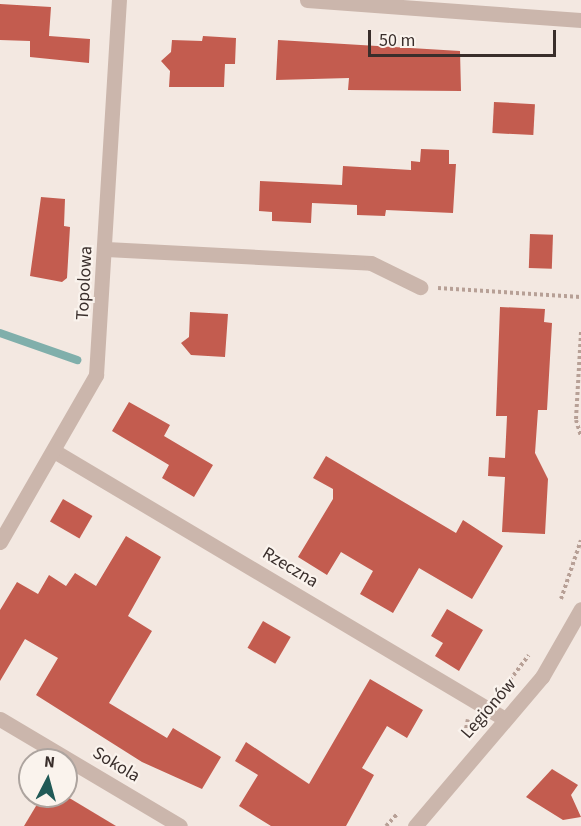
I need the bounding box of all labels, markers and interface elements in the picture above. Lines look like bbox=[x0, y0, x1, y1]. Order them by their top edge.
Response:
scale bar bbox=[371, 18, 558, 56]
text: 50 m bbox=[379, 28, 415, 53]
street label: Topolowa bbox=[72, 245, 98, 321]
street label: Rzeczna bbox=[258, 543, 322, 593]
street label: Legionów bbox=[457, 674, 521, 744]
street label: Sokola bbox=[88, 743, 144, 787]
north arrow bbox=[18, 748, 78, 808]
text: N bbox=[43, 751, 56, 774]

